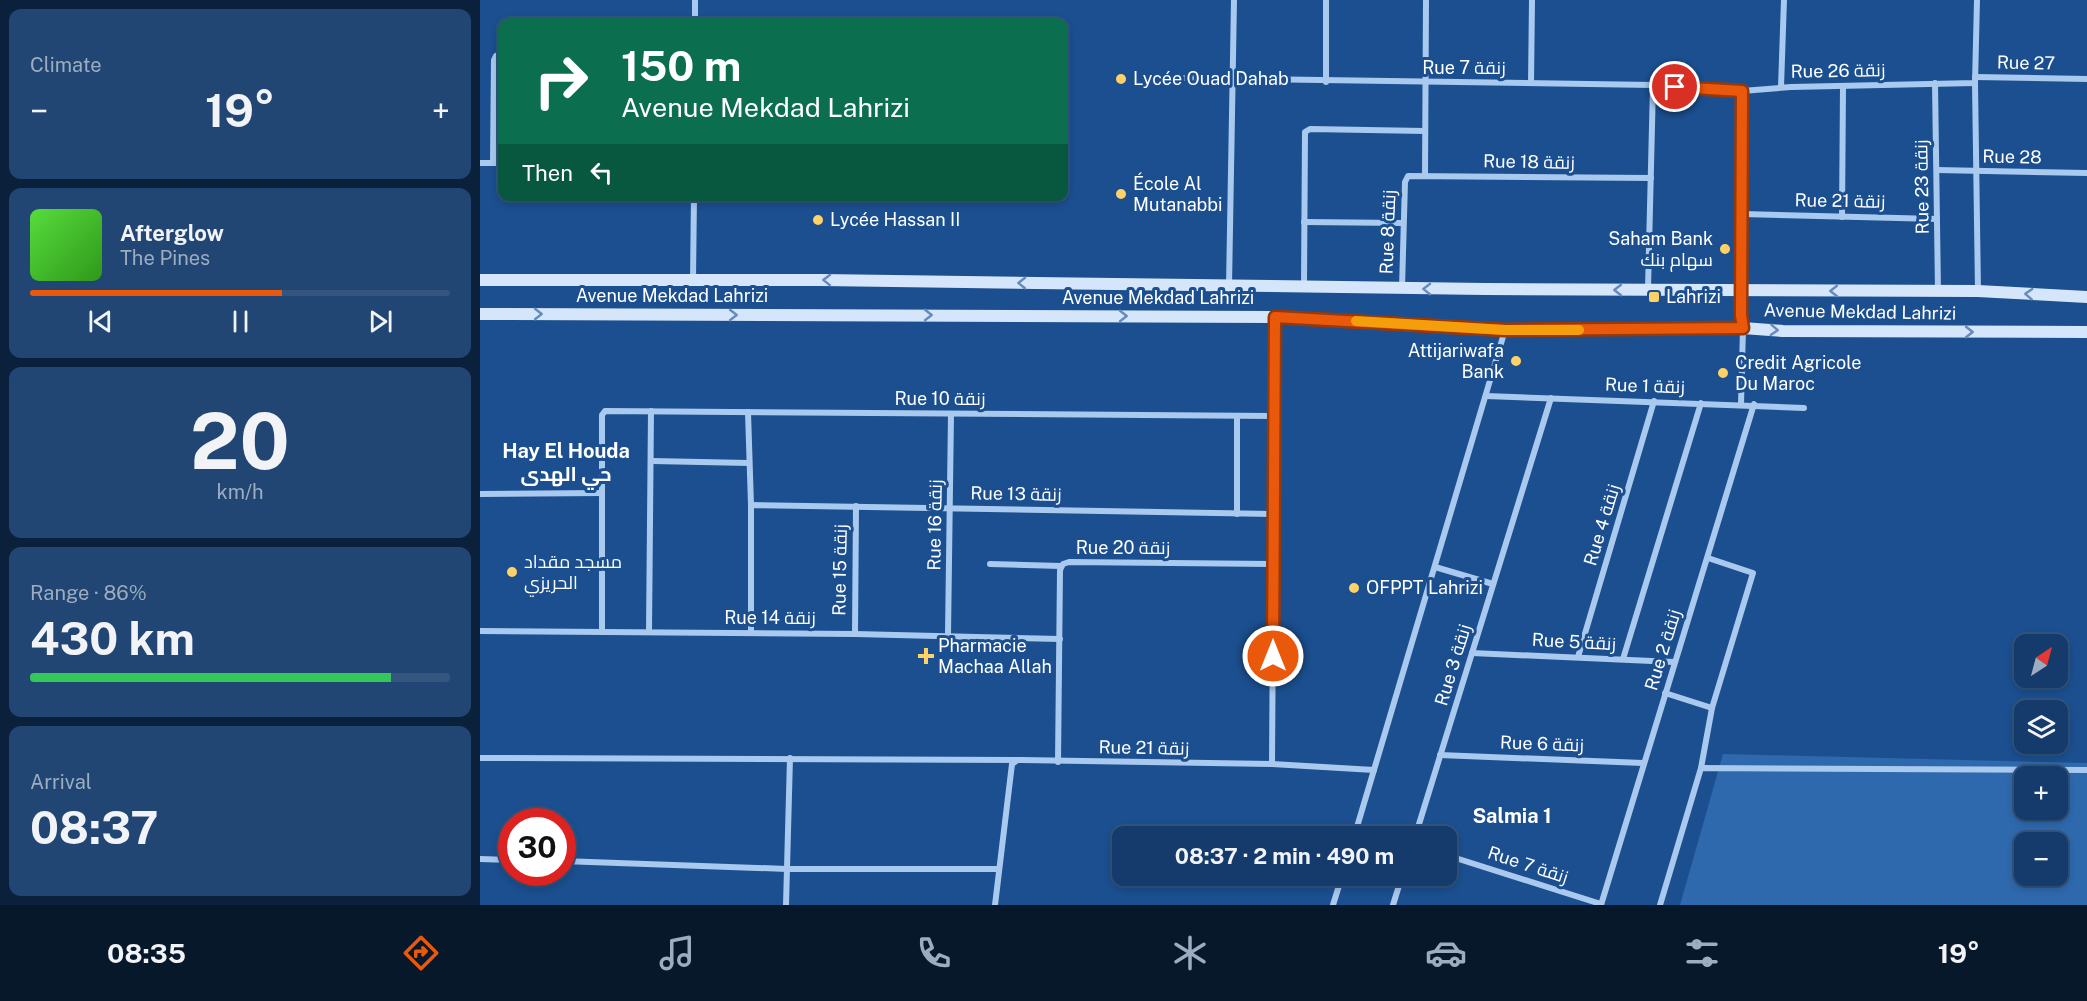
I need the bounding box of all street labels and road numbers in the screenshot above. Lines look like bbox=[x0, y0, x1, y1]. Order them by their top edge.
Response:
street label: Rue 27 bbox=[1997, 51, 2055, 74]
street label: Rue 7 زنقة bbox=[1422, 57, 1506, 79]
street label: Rue 26 زنقة bbox=[1790, 59, 1886, 83]
street label: Rue 23 زنقة bbox=[1910, 139, 1934, 235]
street label: Rue 28 bbox=[1982, 145, 2042, 168]
street label: Rue 18 زنقة bbox=[1483, 150, 1575, 174]
street label: Rue 8 زنقة bbox=[1376, 189, 1400, 275]
street label: Rue 21 زنقة bbox=[1794, 189, 1886, 213]
street label: Avenue Mekdad Lahrizi bbox=[576, 285, 768, 306]
street label: Avenue Mekdad Lahrizi bbox=[1062, 287, 1254, 308]
street label: Avenue Mekdad Lahrizi bbox=[1764, 299, 1956, 324]
street label: Rue 1 زنقة bbox=[1605, 374, 1685, 398]
street label: Rue 10 زنقة bbox=[894, 388, 986, 410]
street label: Rue 16 زنقة bbox=[923, 479, 947, 571]
street label: Rue 13 زنقة bbox=[970, 482, 1062, 506]
street label: Rue 4 زنقة bbox=[1579, 482, 1625, 568]
street label: Rue 15 زنقة bbox=[828, 524, 852, 616]
street label: Rue 20 زنقة bbox=[1076, 537, 1170, 559]
street label: Rue 14 زنقة bbox=[724, 607, 816, 629]
street label: Rue 2 زنقة bbox=[1640, 607, 1686, 693]
street label: Rue 3 زنقة bbox=[1430, 622, 1476, 708]
street label: Rue 5 زنقة bbox=[1531, 629, 1617, 655]
street label: Rue 6 زنقة bbox=[1500, 732, 1584, 756]
street label: Rue 21 زنقة bbox=[1098, 736, 1190, 760]
street label: Rue 7 زنقة bbox=[1485, 842, 1571, 888]

